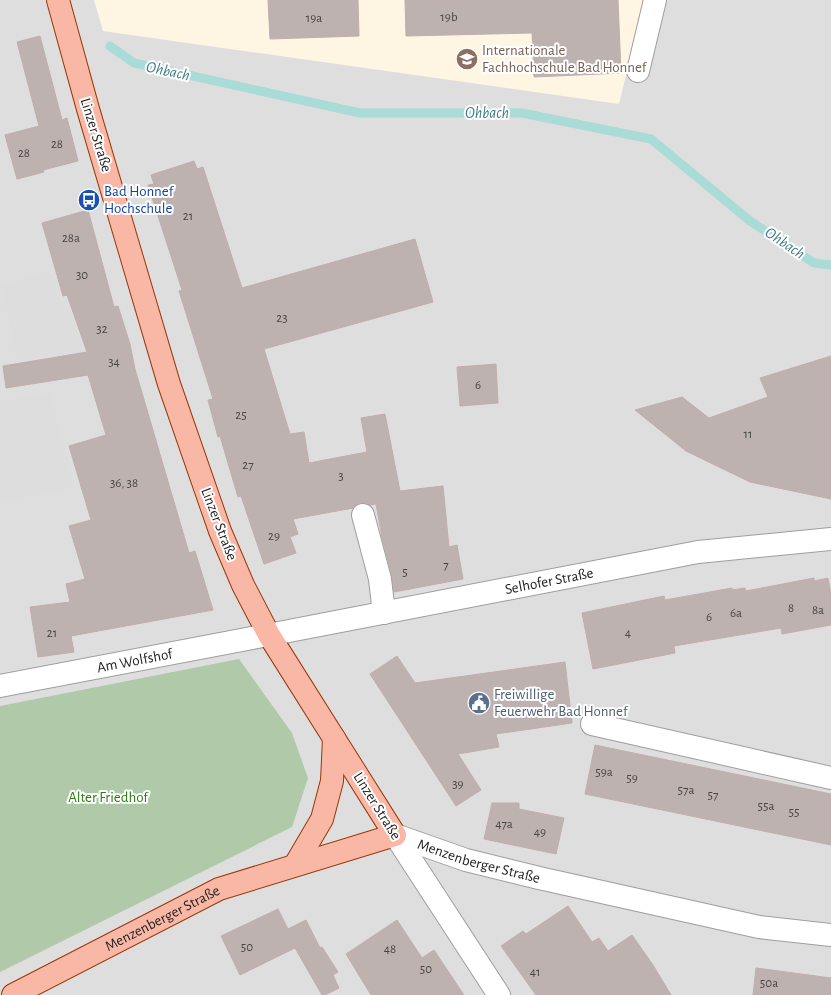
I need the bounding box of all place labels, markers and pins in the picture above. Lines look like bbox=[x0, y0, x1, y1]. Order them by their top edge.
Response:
place label: Internationale Fachhochschule Bad Honnef bbox=[482, 43, 648, 75]
school or university icon: Internationale Fachhochschule Bad Honnef bbox=[454, 46, 480, 72]
place label: Bad Honnef Hochschule bbox=[104, 184, 175, 216]
bus stop icon: Bad Honnef Hochschule bbox=[76, 187, 102, 213]
place label: Freiwillige Feuerwehr Bad Honnef bbox=[494, 687, 629, 719]
public building icon: Freiwillige Feuerwehr Bad Honnef bbox=[466, 690, 492, 716]

